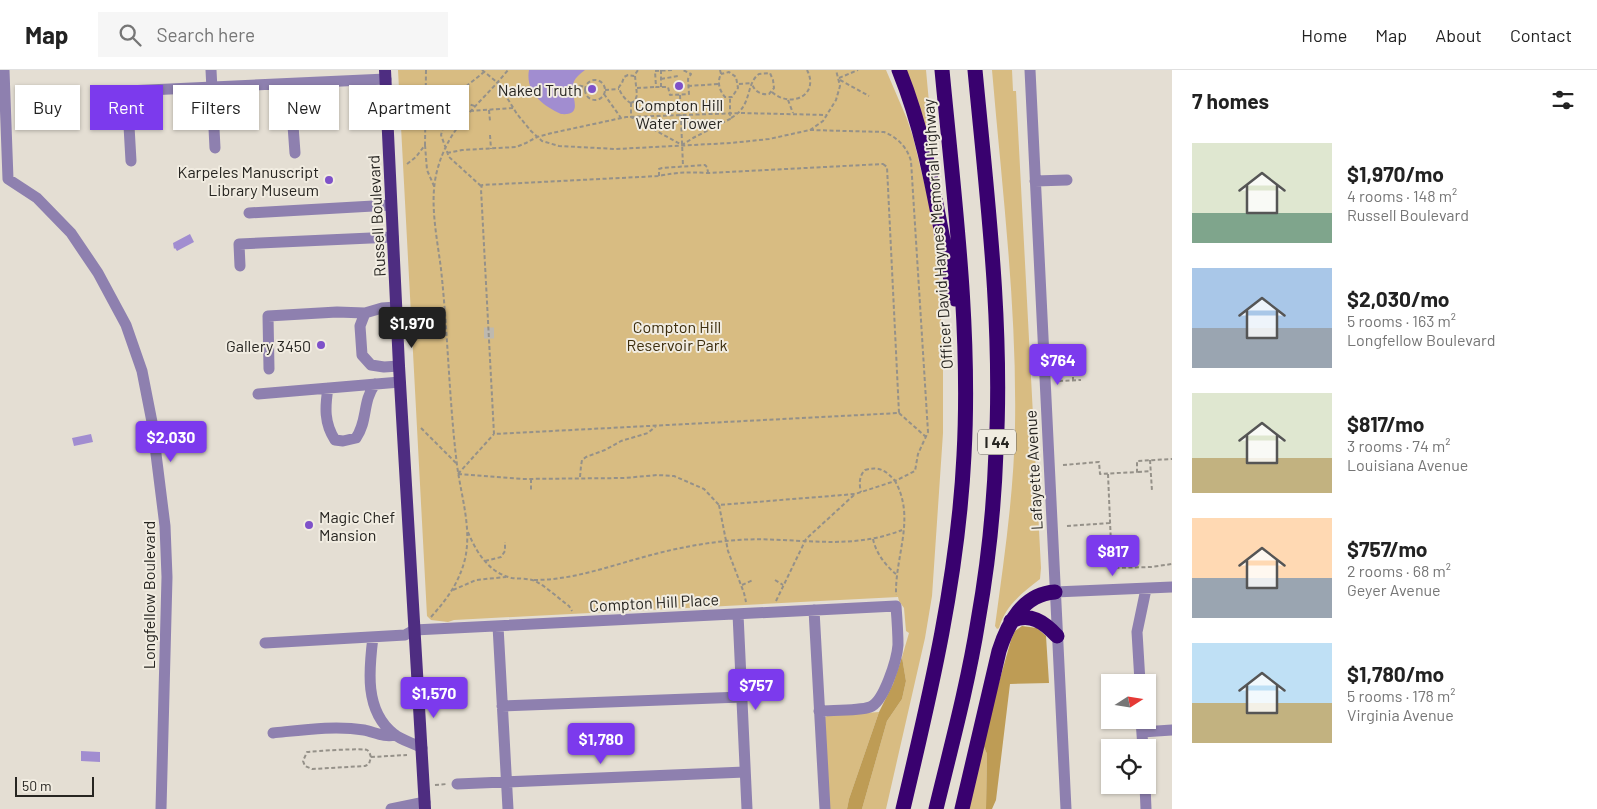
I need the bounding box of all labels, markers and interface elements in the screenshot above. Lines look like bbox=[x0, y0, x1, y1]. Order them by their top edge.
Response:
search box bbox=[98, 12, 448, 57]
text: Map bbox=[25, 20, 68, 49]
icon: search bbox=[116, 21, 144, 49]
text: Search here bbox=[156, 23, 255, 46]
text: Home bbox=[1301, 24, 1347, 46]
text: Map bbox=[1375, 24, 1407, 46]
text: About bbox=[1435, 24, 1482, 46]
text: Contact bbox=[1510, 24, 1572, 46]
place label: Naked Truth bbox=[498, 80, 582, 99]
marker: Compton Hill Water Tower bbox=[673, 80, 685, 92]
marker: Naked Truth bbox=[586, 83, 598, 95]
chip: Buy bbox=[15, 85, 80, 130]
chip: Rent bbox=[90, 85, 163, 130]
chip: Filters bbox=[173, 85, 259, 130]
chip: New bbox=[269, 85, 339, 130]
chip: Apartment bbox=[349, 85, 469, 130]
icon: filters bbox=[1549, 86, 1577, 114]
text: 7 homes bbox=[1192, 88, 1269, 113]
place label: Compton Hill Water Tower bbox=[635, 95, 723, 132]
street label: Officer David Haynes Memorial Highway bbox=[918, 97, 956, 370]
street label: Russell Boulevard bbox=[363, 155, 389, 277]
text: $1,970/mo bbox=[1347, 161, 1444, 186]
place label: Karpeles Manuscript Library Museum bbox=[178, 162, 319, 199]
icon: home bbox=[1232, 163, 1292, 223]
marker: Karpeles Manuscript Library Museum bbox=[323, 174, 335, 186]
text: 4 rooms · 148 m² bbox=[1347, 186, 1457, 205]
text: Russell Boulevard bbox=[1347, 205, 1469, 224]
text: $2,030/mo bbox=[1347, 286, 1450, 311]
icon: home bbox=[1232, 288, 1292, 348]
pin: $1,970 bbox=[371, 306, 453, 349]
text: 5 rooms · 163 m² bbox=[1347, 311, 1456, 330]
text: $1,970 bbox=[390, 313, 434, 332]
park label: Compton Hill Reservoir Park bbox=[626, 317, 728, 354]
text: Longfellow Boulevard bbox=[1347, 330, 1495, 349]
place label: Gallery 3450 bbox=[226, 336, 311, 355]
marker: Gallery 3450 bbox=[315, 339, 327, 351]
pin: $764 bbox=[1028, 344, 1088, 386]
text: $764 bbox=[1040, 350, 1076, 369]
street label: Lafayette Avenue bbox=[1020, 409, 1046, 531]
text: $817/mo bbox=[1347, 411, 1424, 436]
icon: home bbox=[1232, 413, 1292, 473]
pin: $2,030 bbox=[130, 420, 212, 463]
text: $2,030 bbox=[147, 427, 195, 446]
road number: I 44 bbox=[978, 430, 1016, 454]
text: 3 rooms · 74 m² bbox=[1347, 436, 1450, 455]
text: Louisiana Avenue bbox=[1347, 455, 1468, 474]
place label: Magic Chef Mansion bbox=[319, 507, 395, 544]
marker: Magic Chef Mansion bbox=[303, 519, 315, 531]
street label: Longfellow Boulevard bbox=[139, 521, 158, 669]
pin: $817 bbox=[1083, 534, 1143, 577]
text: $757/mo bbox=[1347, 536, 1428, 561]
icon: home bbox=[1232, 538, 1292, 598]
text: $817 bbox=[1097, 541, 1129, 560]
text: 2 rooms · 68 m² bbox=[1347, 561, 1451, 580]
text: Geyer Avenue bbox=[1347, 580, 1441, 599]
street label: Compton Hill Place bbox=[589, 589, 719, 615]
text: $1,780/mo bbox=[1347, 661, 1444, 686]
icon: home bbox=[1232, 663, 1292, 723]
pin: $757 bbox=[726, 668, 786, 711]
north arrow bbox=[1101, 674, 1156, 729]
map controls bbox=[1101, 674, 1156, 794]
text: $757 bbox=[739, 675, 773, 694]
pin: $1,570 bbox=[393, 676, 475, 719]
text: $1,570 bbox=[412, 683, 456, 702]
text: 5 rooms · 178 m² bbox=[1347, 686, 1455, 705]
text: Virginia Avenue bbox=[1347, 705, 1454, 724]
pin: $1,780 bbox=[560, 722, 642, 765]
text: $1,780 bbox=[579, 729, 623, 748]
button: locate bbox=[1101, 739, 1156, 794]
scale bar bbox=[15, 774, 94, 797]
text: 50 m bbox=[22, 777, 51, 794]

